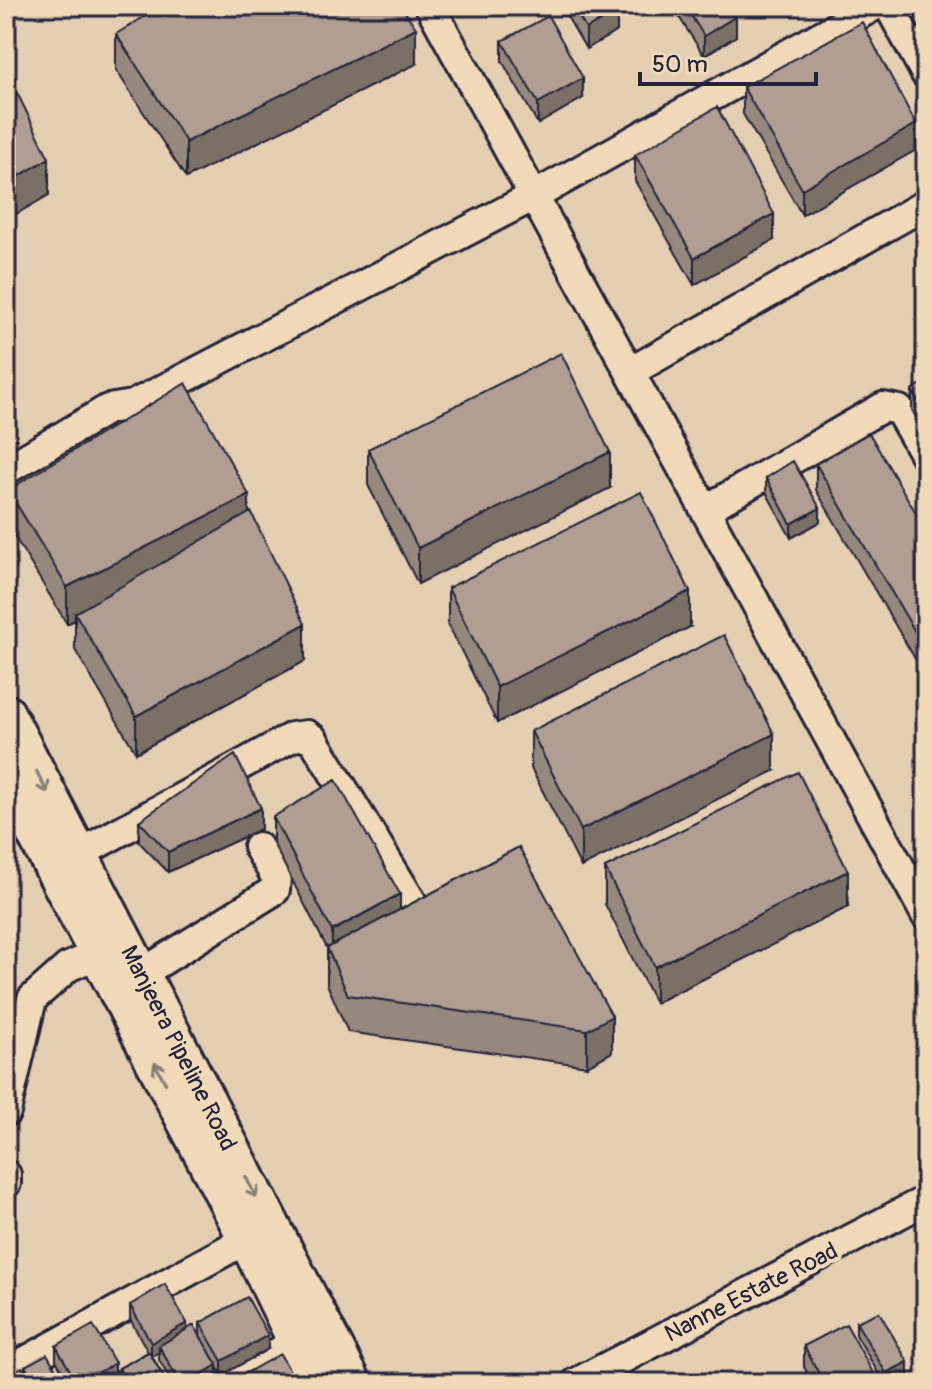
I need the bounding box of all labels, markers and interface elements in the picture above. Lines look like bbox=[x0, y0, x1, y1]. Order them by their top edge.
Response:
scale bar bbox=[640, 36, 816, 86]
text: 50 m bbox=[652, 50, 708, 79]
one-way arrow bbox=[34, 770, 50, 793]
street label: Manjeera Pipeline Road bbox=[114, 941, 243, 1156]
one-way arrow bbox=[151, 1061, 167, 1085]
one-way arrow bbox=[243, 1175, 259, 1199]
street label: Nanne Estate Road bbox=[660, 1236, 843, 1349]

